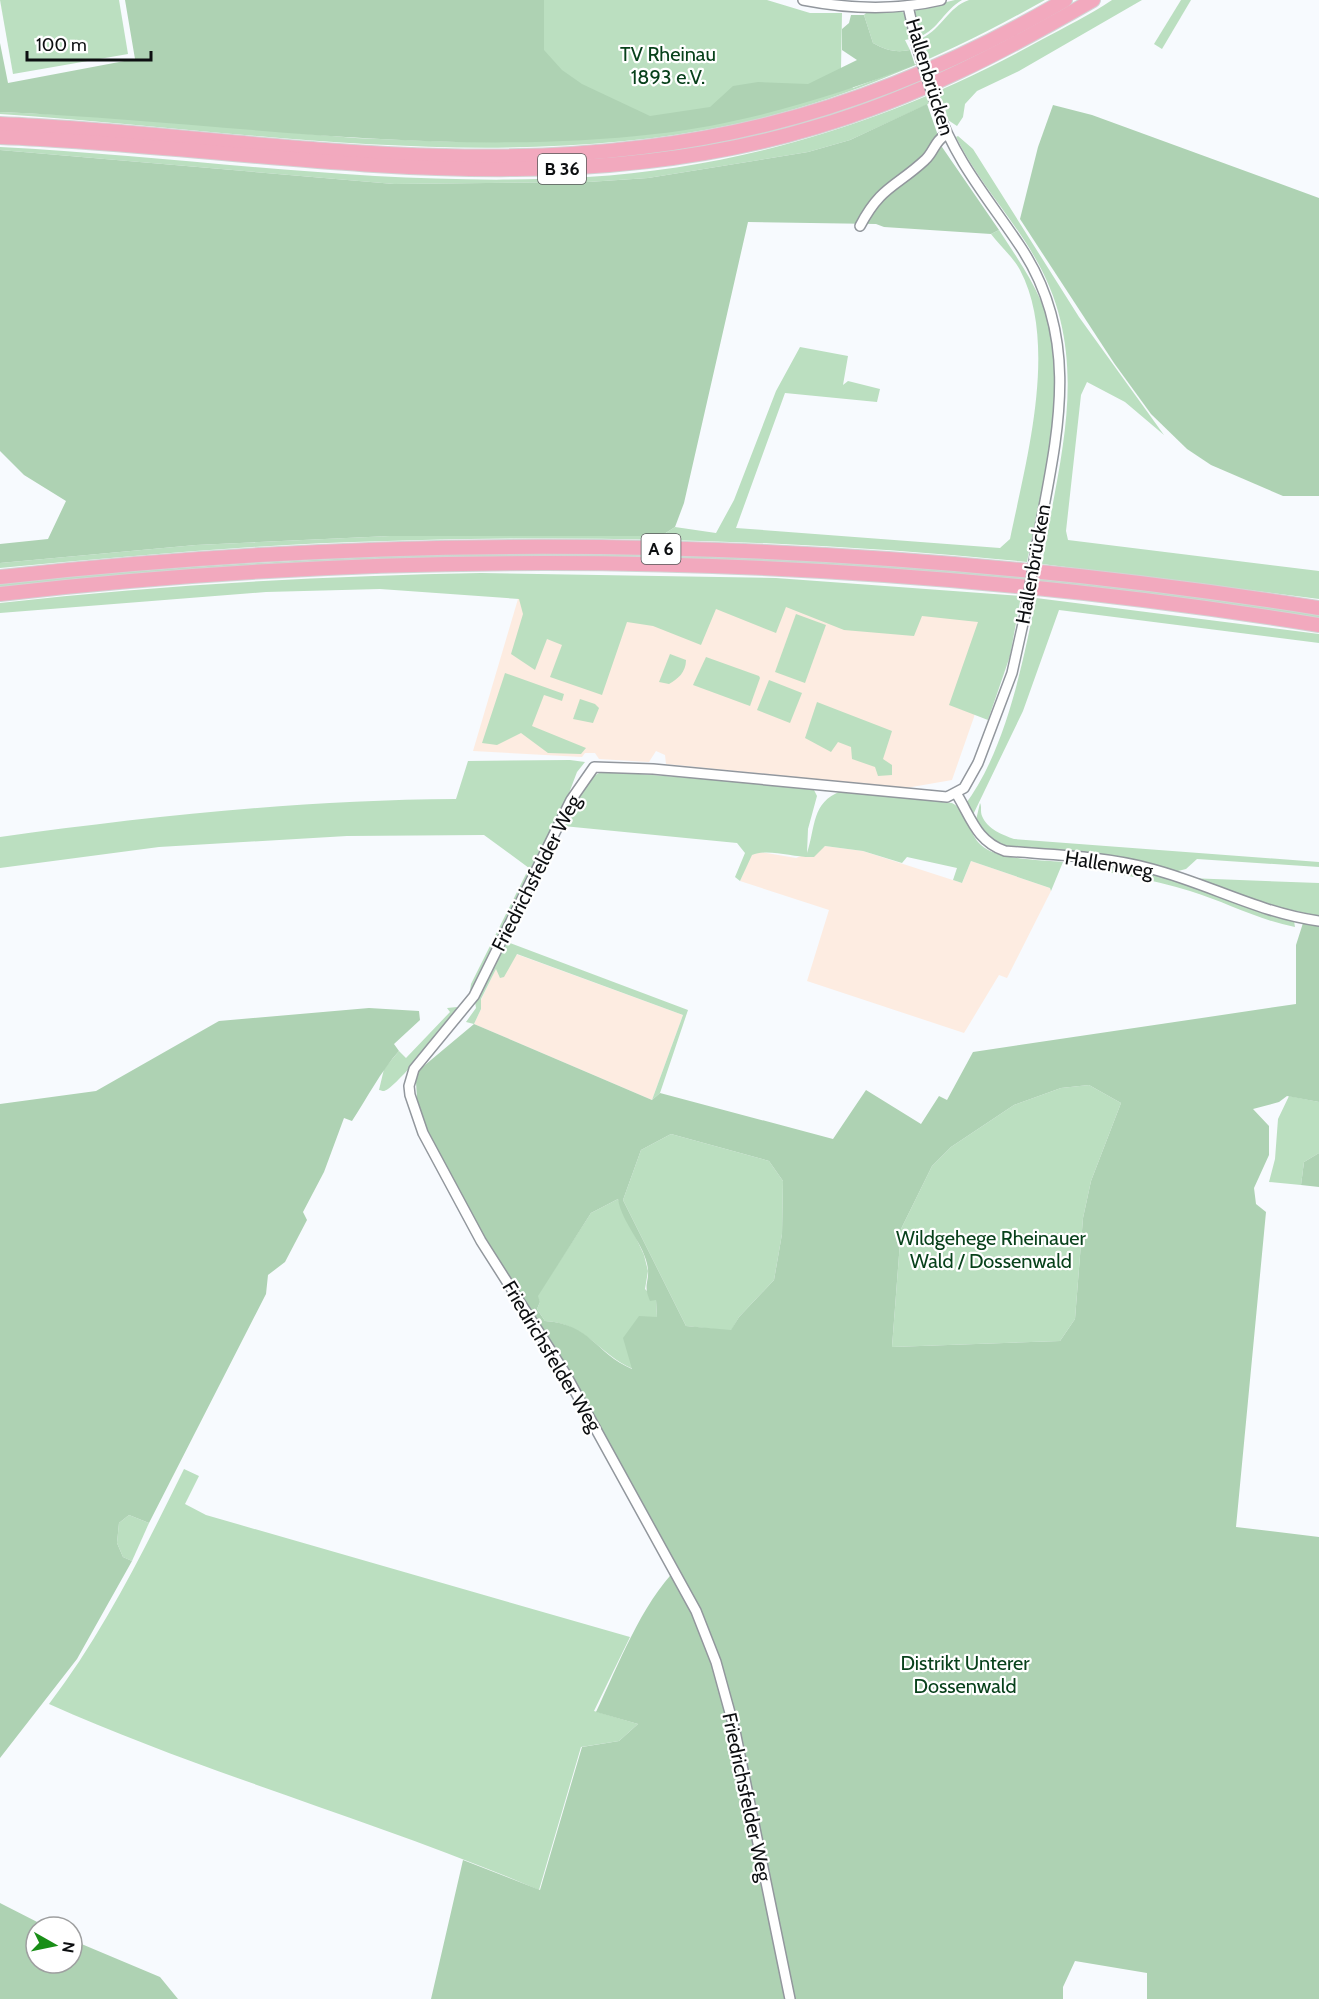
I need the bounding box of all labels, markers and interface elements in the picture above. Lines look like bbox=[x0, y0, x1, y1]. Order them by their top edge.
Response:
street label: Hallenbrücken bbox=[901, 16, 959, 138]
scale bar bbox=[27, 24, 152, 62]
text: 100 m bbox=[36, 34, 87, 56]
park label: TV Rheinau 1893 e.V. bbox=[620, 42, 716, 89]
road number: B 36 bbox=[538, 154, 586, 184]
street label: Hallenbrücken bbox=[1011, 502, 1055, 626]
road number: A 6 bbox=[642, 534, 680, 564]
street label: Friedrichsfelder Weg bbox=[486, 790, 586, 955]
street label: Hallenweg bbox=[1063, 845, 1156, 883]
park label: Wildgehege Rheinauer Wald / Dossenwald bbox=[896, 1226, 1087, 1273]
street label: Friedrichsfelder Weg bbox=[497, 1276, 607, 1437]
park label: Distrikt Unterer Dossenwald bbox=[900, 1651, 1030, 1698]
street label: Friedrichsfelder Weg bbox=[717, 1710, 777, 1885]
north arrow bbox=[24, 1915, 84, 1975]
text: N bbox=[58, 1940, 79, 1954]

